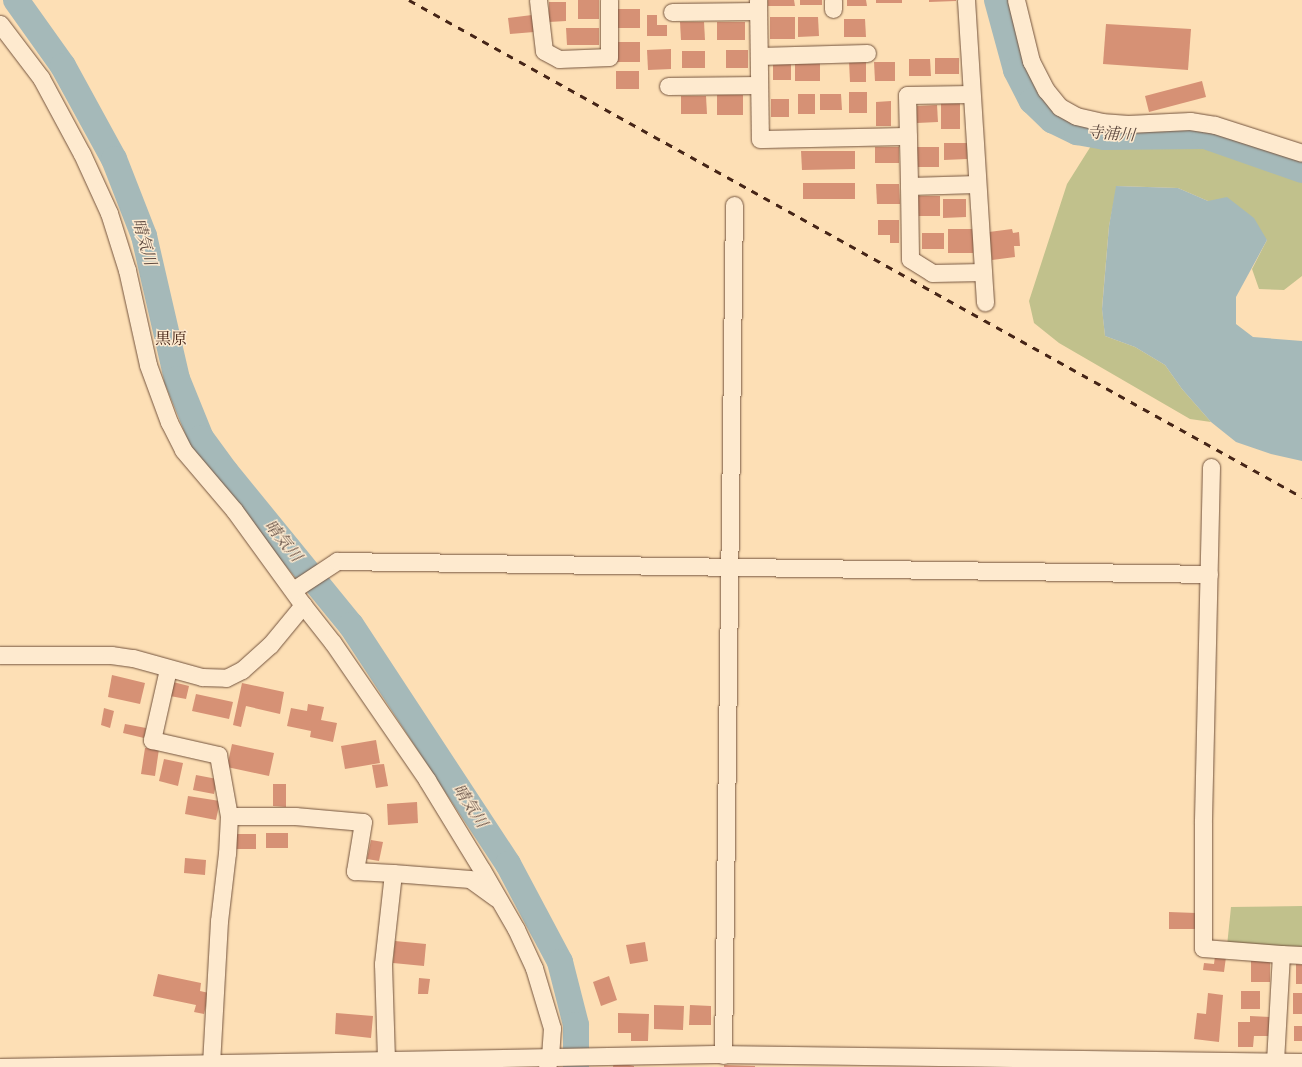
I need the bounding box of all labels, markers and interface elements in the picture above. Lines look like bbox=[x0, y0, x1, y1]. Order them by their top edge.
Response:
water label: 寺浦川 bbox=[1086, 123, 1136, 145]
water label: 晴気川 bbox=[128, 216, 160, 268]
district label: 黒原 bbox=[155, 329, 187, 349]
water label: 晴気川 bbox=[260, 516, 306, 566]
water label: 晴気川 bbox=[449, 781, 491, 831]

